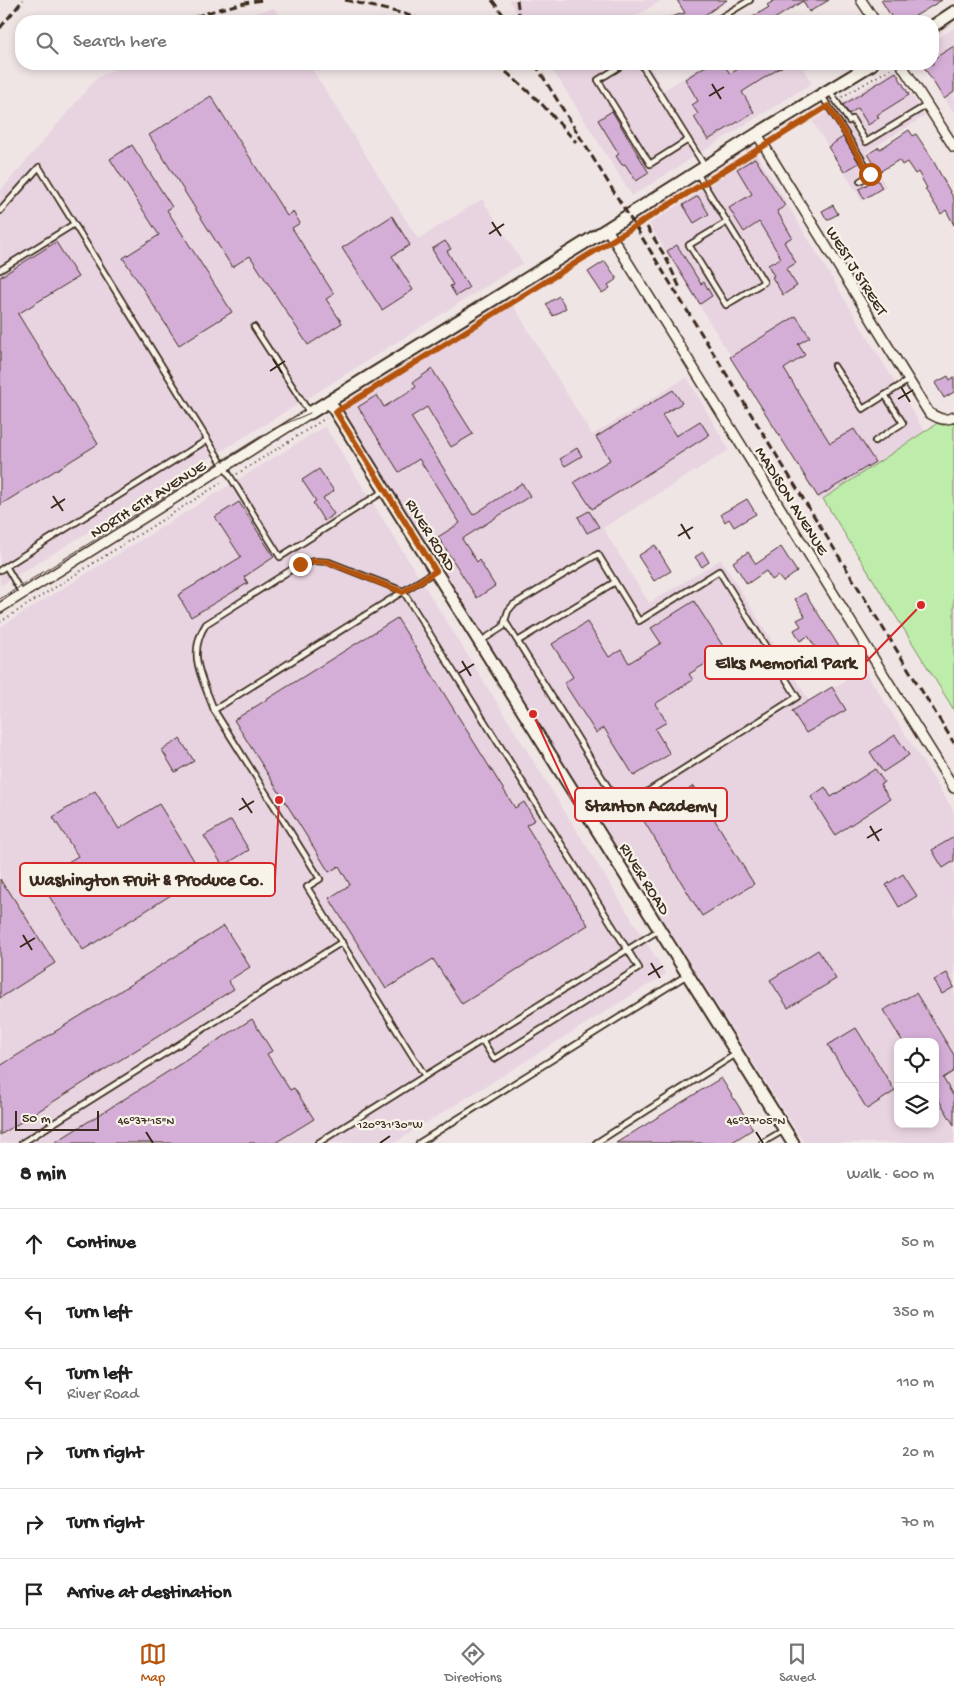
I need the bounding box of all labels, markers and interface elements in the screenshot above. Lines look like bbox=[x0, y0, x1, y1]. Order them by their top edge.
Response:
search box bbox=[15, 15, 939, 70]
icon: search bbox=[33, 29, 61, 57]
text: Search here bbox=[73, 31, 167, 54]
route start bbox=[859, 163, 882, 186]
street label: WEST J STREET bbox=[820, 224, 890, 321]
street label: MADISON AVENUE bbox=[749, 444, 832, 560]
street label: NORTH 6TH AVENUE bbox=[88, 457, 211, 544]
street label: RIVER ROAD bbox=[399, 496, 459, 576]
route end bbox=[289, 553, 312, 576]
callout: Elks Memorial Park bbox=[705, 646, 866, 679]
text: Elks Memorial Park bbox=[716, 654, 858, 675]
callout: Stanton Academy bbox=[575, 788, 727, 821]
text: Stanton Academy bbox=[585, 797, 717, 818]
street label: RIVER ROAD bbox=[613, 840, 673, 920]
callout: Washington Fruit & Produce Co. bbox=[20, 863, 275, 896]
text: Washington Fruit & Produce Co. bbox=[29, 871, 264, 892]
map controls bbox=[894, 1038, 939, 1128]
button: locate bbox=[894, 1038, 939, 1083]
button: layers bbox=[894, 1083, 939, 1128]
scale bar bbox=[15, 1108, 99, 1131]
text: 50 m bbox=[22, 1111, 51, 1128]
text: 46°37'15"N bbox=[118, 1115, 174, 1129]
text: 46°37'05"N bbox=[727, 1115, 785, 1129]
text: 120°31'30"W bbox=[356, 1119, 423, 1133]
text: 8 min bbox=[20, 1163, 66, 1188]
text: Walk · 600 m bbox=[847, 1166, 934, 1185]
icon: ahead bbox=[20, 1230, 48, 1258]
text: Continue bbox=[67, 1232, 136, 1255]
text: 50 m bbox=[901, 1234, 934, 1253]
icon: left bbox=[20, 1300, 48, 1328]
text: Turn left bbox=[67, 1302, 131, 1325]
text: 350 m bbox=[893, 1304, 934, 1323]
text: Turn left bbox=[67, 1363, 131, 1386]
icon: left bbox=[20, 1370, 48, 1398]
text: 110 m bbox=[897, 1374, 934, 1393]
text: River Road bbox=[67, 1386, 139, 1405]
icon: right bbox=[20, 1440, 48, 1468]
text: Turn right bbox=[67, 1442, 143, 1465]
text: 20 m bbox=[902, 1444, 934, 1463]
icon: right bbox=[20, 1510, 48, 1538]
text: Turn right bbox=[67, 1512, 143, 1535]
text: 70 m bbox=[901, 1514, 934, 1533]
icon: arrive bbox=[20, 1580, 48, 1608]
text: Arrive at destination bbox=[67, 1582, 231, 1605]
tab: Map bbox=[139, 1640, 167, 1687]
tab: Directions bbox=[445, 1640, 502, 1687]
tab: Saved bbox=[779, 1640, 815, 1687]

